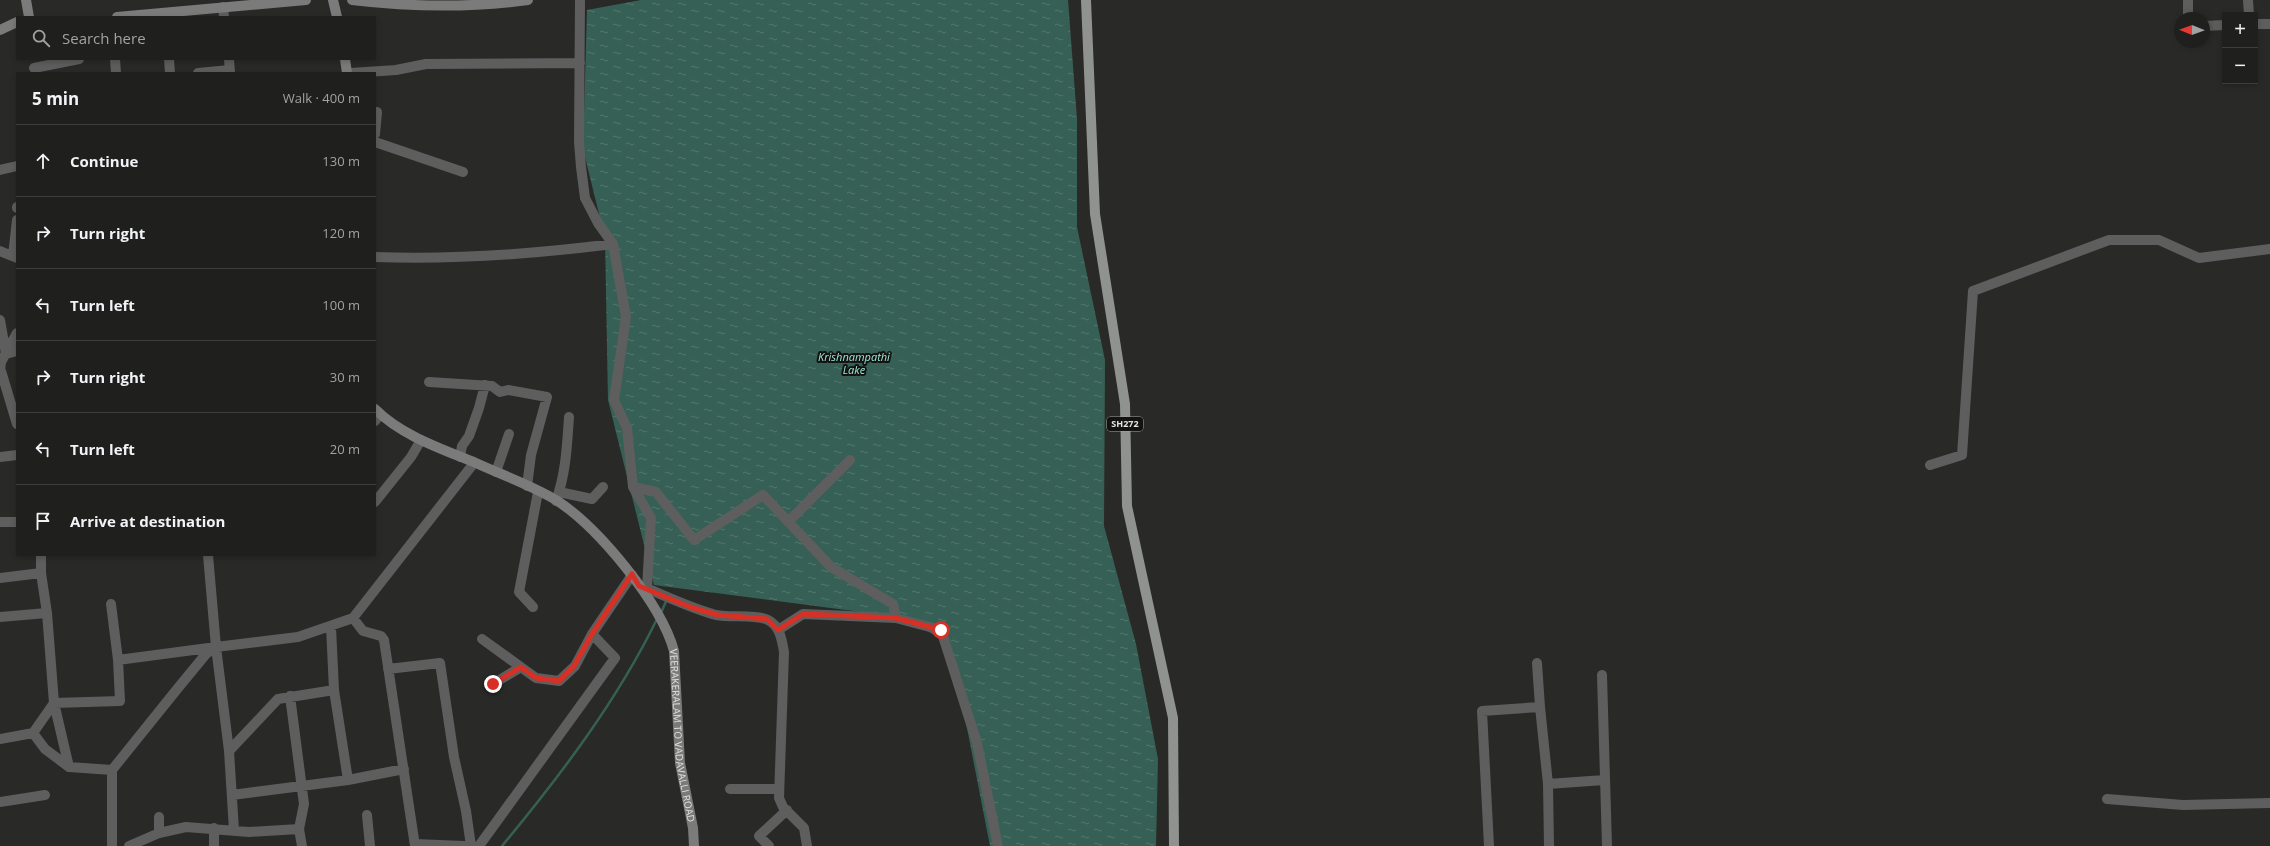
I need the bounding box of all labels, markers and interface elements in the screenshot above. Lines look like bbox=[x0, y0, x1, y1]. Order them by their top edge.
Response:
north arrow bbox=[2174, 12, 2210, 48]
map controls bbox=[2222, 12, 2258, 84]
button: + bbox=[2222, 12, 2258, 48]
search box bbox=[16, 16, 376, 60]
icon: search bbox=[30, 27, 52, 49]
text: Search here bbox=[62, 28, 146, 48]
button: − bbox=[2222, 48, 2258, 84]
text: 5 min bbox=[32, 87, 79, 110]
text: Walk · 400 m bbox=[283, 89, 360, 107]
icon: ahead bbox=[32, 150, 54, 172]
text: Continue bbox=[70, 151, 138, 171]
text: 130 m bbox=[322, 152, 360, 170]
icon: right bbox=[32, 222, 54, 244]
text: Turn right bbox=[70, 223, 145, 243]
text: 120 m bbox=[322, 224, 360, 242]
icon: left bbox=[32, 294, 54, 316]
text: Turn left bbox=[70, 295, 135, 315]
text: 100 m bbox=[322, 296, 360, 314]
water label: Krishnampathi Lake bbox=[818, 349, 890, 377]
icon: right bbox=[32, 366, 54, 388]
text: Turn right bbox=[70, 367, 145, 387]
text: 30 m bbox=[330, 368, 360, 386]
road number: SH272 bbox=[1107, 417, 1143, 431]
icon: left bbox=[32, 438, 54, 460]
text: Turn left bbox=[70, 439, 135, 459]
text: 20 m bbox=[330, 440, 360, 458]
icon: arrive bbox=[32, 510, 54, 532]
text: Arrive at destination bbox=[70, 511, 225, 531]
route start bbox=[932, 621, 950, 639]
street label: VEERAKERALAM TO VADAVALLI ROAD bbox=[667, 648, 699, 823]
route end bbox=[484, 675, 502, 693]

